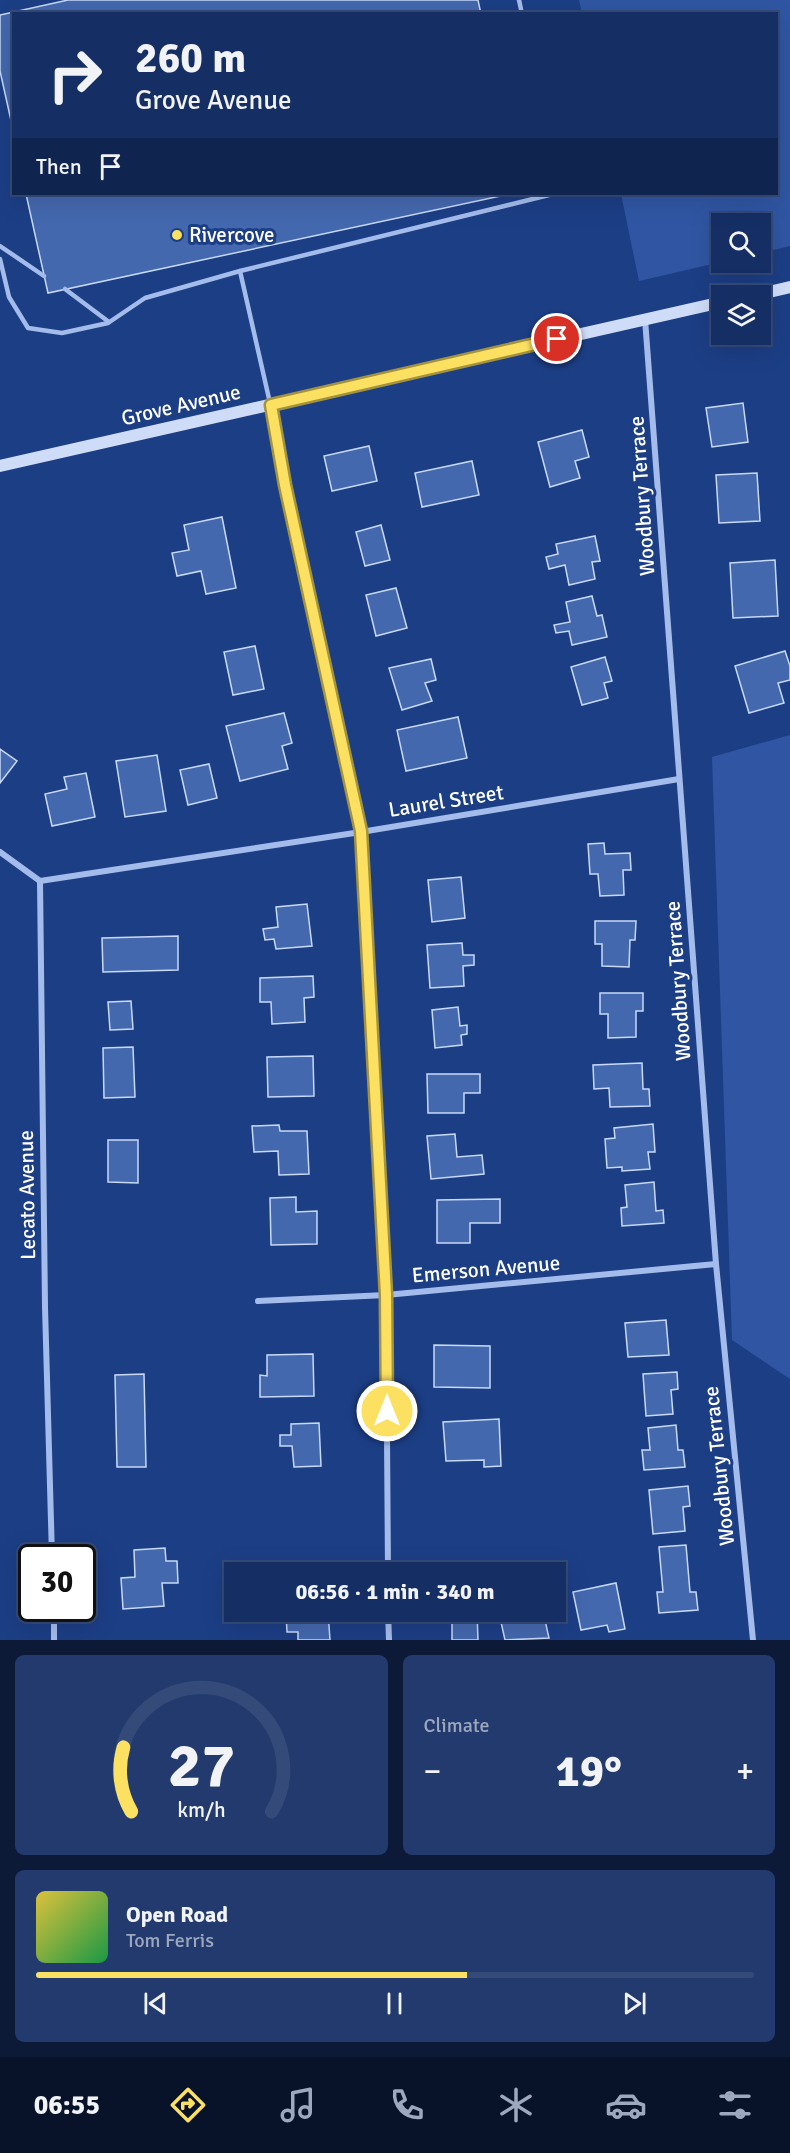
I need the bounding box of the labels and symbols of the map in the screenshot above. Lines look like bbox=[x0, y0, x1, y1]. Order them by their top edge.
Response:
place label: Rivercove bbox=[189, 222, 275, 248]
marker: Rivercove bbox=[170, 228, 184, 242]
pin bbox=[531, 313, 582, 364]
street label: Grove Avenue bbox=[119, 379, 243, 431]
street label: Woodbury Terrace bbox=[623, 415, 661, 577]
street label: Laurel Street bbox=[387, 779, 505, 823]
street label: Woodbury Terrace bbox=[659, 900, 697, 1062]
street label: Lecato Avenue bbox=[13, 1130, 41, 1260]
street label: Emerson Avenue bbox=[411, 1250, 561, 1288]
position arrow bbox=[355, 1379, 419, 1443]
street label: Woodbury Terrace bbox=[698, 1385, 740, 1547]
speed limit sign: 30 bbox=[18, 1544, 96, 1622]

